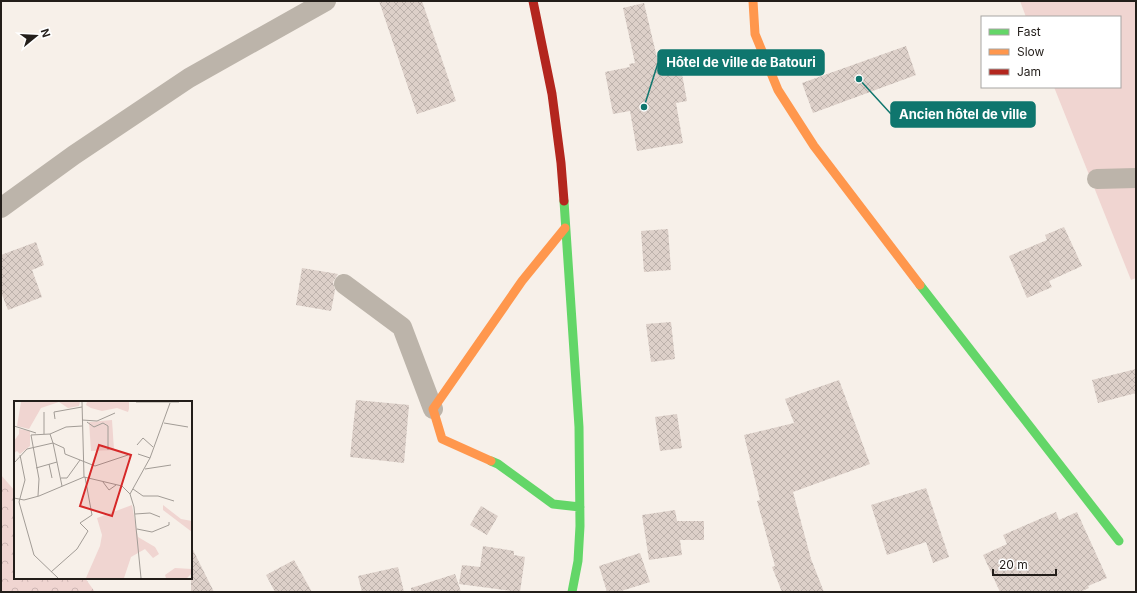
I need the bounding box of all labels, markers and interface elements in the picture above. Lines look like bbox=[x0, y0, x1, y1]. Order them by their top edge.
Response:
north arrow bbox=[16, 16, 56, 56]
legend bbox=[981, 16, 1121, 88]
text: Fast bbox=[1017, 24, 1041, 39]
text: N bbox=[38, 27, 53, 39]
text: Slow bbox=[1017, 44, 1045, 59]
callout: Hôtel de ville de Batouri bbox=[658, 50, 824, 75]
text: Hôtel de ville de Batouri bbox=[666, 54, 816, 70]
text: Jam bbox=[1017, 64, 1041, 79]
callout: Ancien hôtel de ville bbox=[891, 102, 1035, 127]
text: Ancien hôtel de ville bbox=[899, 106, 1027, 122]
inset map bbox=[14, 401, 192, 579]
scale bar bbox=[993, 551, 1056, 577]
text: 20 m bbox=[999, 557, 1028, 572]

